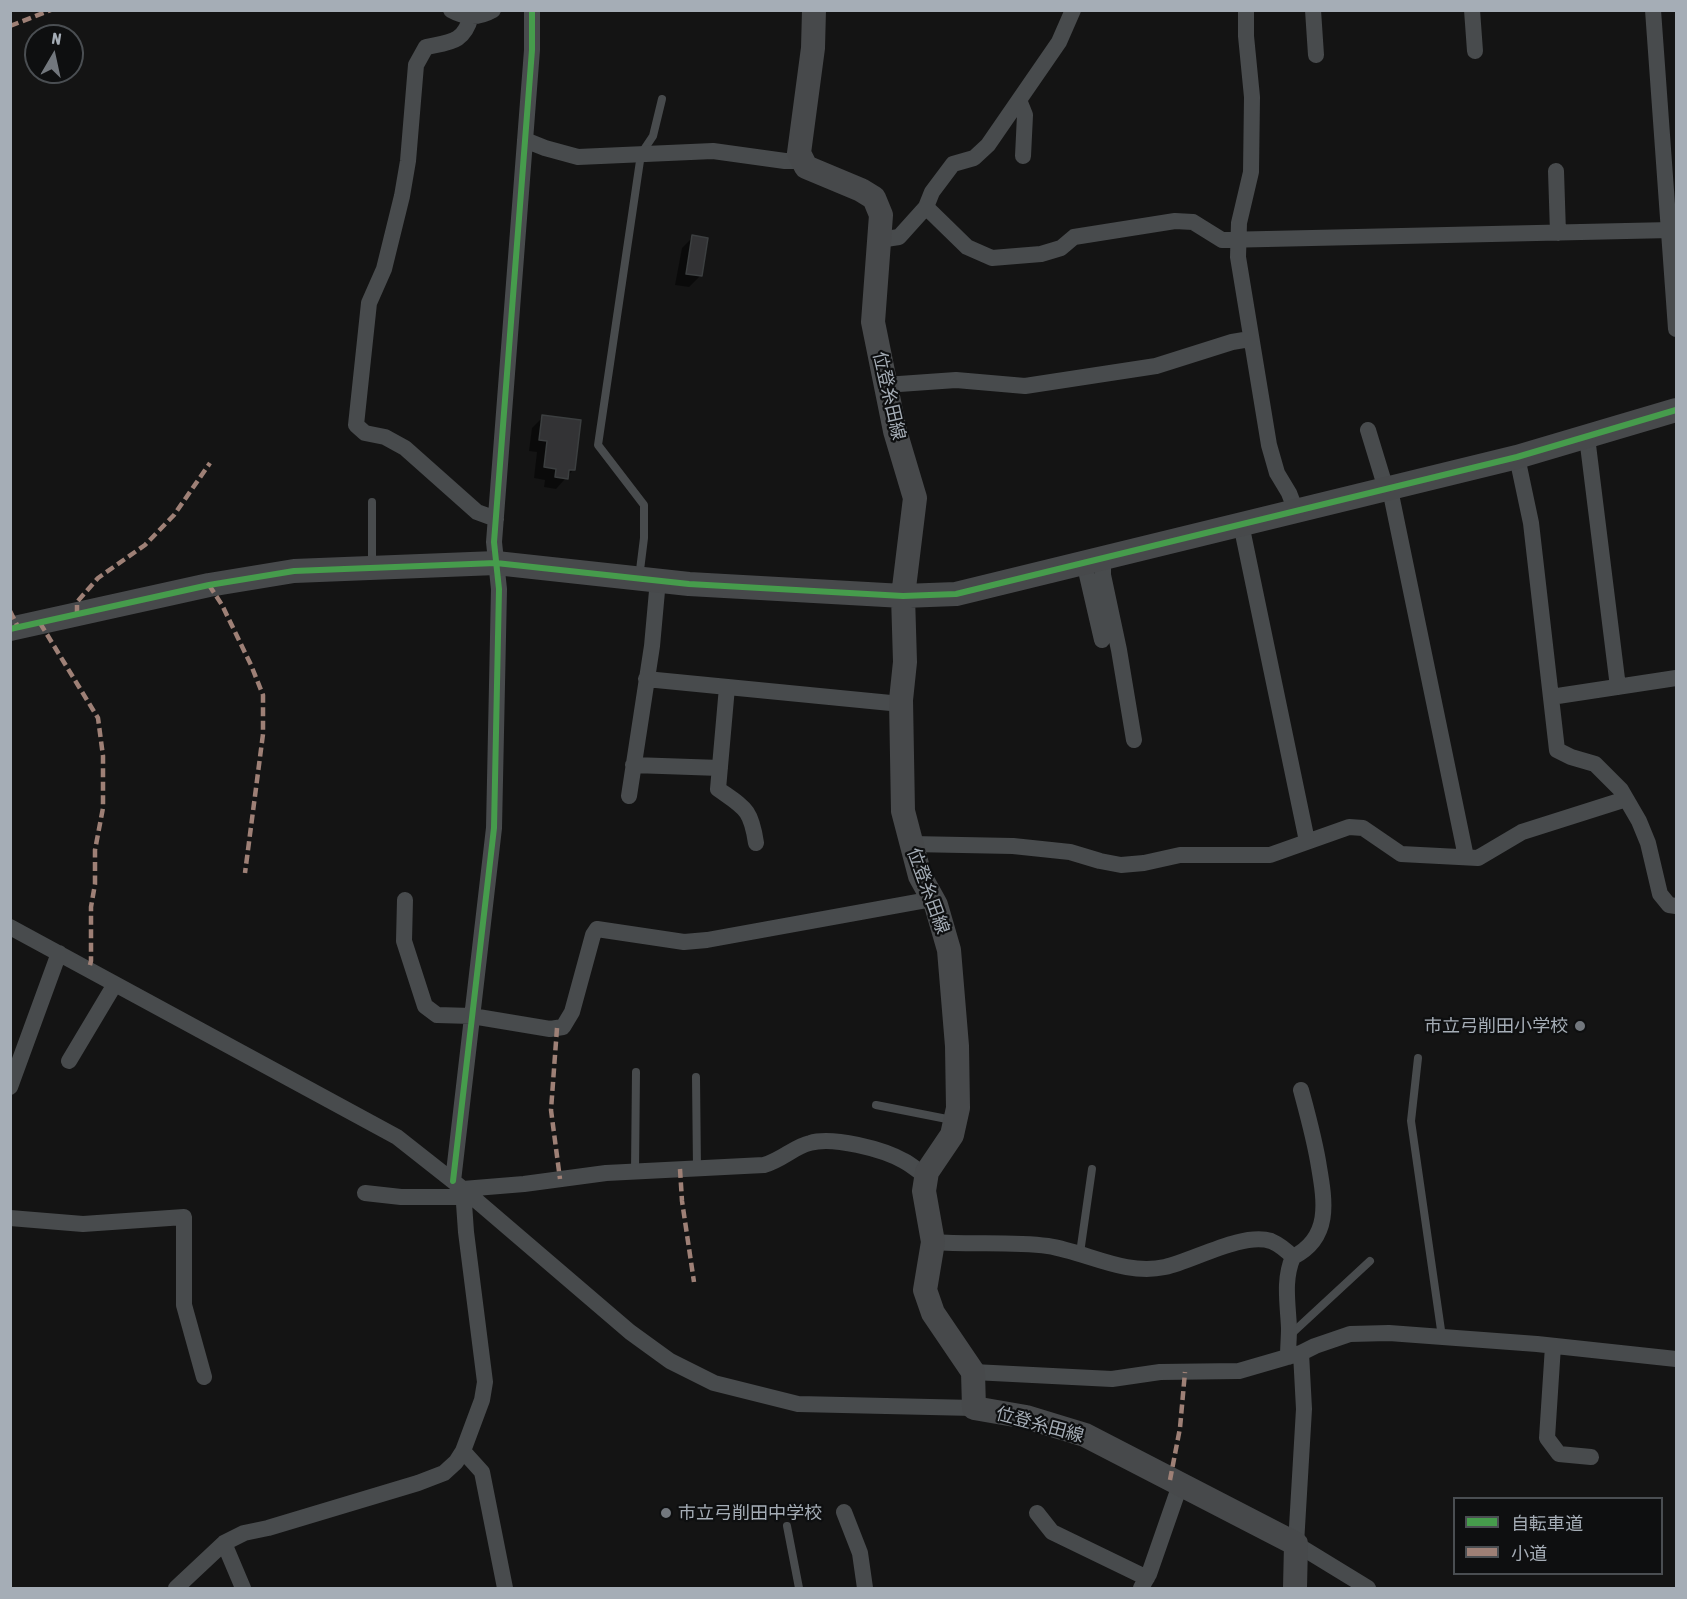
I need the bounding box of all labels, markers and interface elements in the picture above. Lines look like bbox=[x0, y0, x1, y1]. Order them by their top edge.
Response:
north arrow bbox=[24, 24, 84, 84]
text: N bbox=[50, 29, 63, 48]
street label: 位登糸田線 bbox=[868, 350, 910, 442]
street label: 位登糸田線 bbox=[902, 845, 954, 937]
place label: 市立弓削田小学校 bbox=[1424, 1015, 1568, 1037]
marker: 市立弓削田小学校 bbox=[1573, 1019, 1587, 1033]
street label: 位登糸田線 bbox=[994, 1403, 1086, 1447]
legend bbox=[1453, 1497, 1663, 1575]
place label: 市立弓削田中学校 bbox=[678, 1502, 822, 1524]
marker: 市立弓削田中学校 bbox=[659, 1506, 673, 1520]
text: 自転車道 bbox=[1511, 1513, 1583, 1534]
text: 小道 bbox=[1511, 1543, 1547, 1564]

